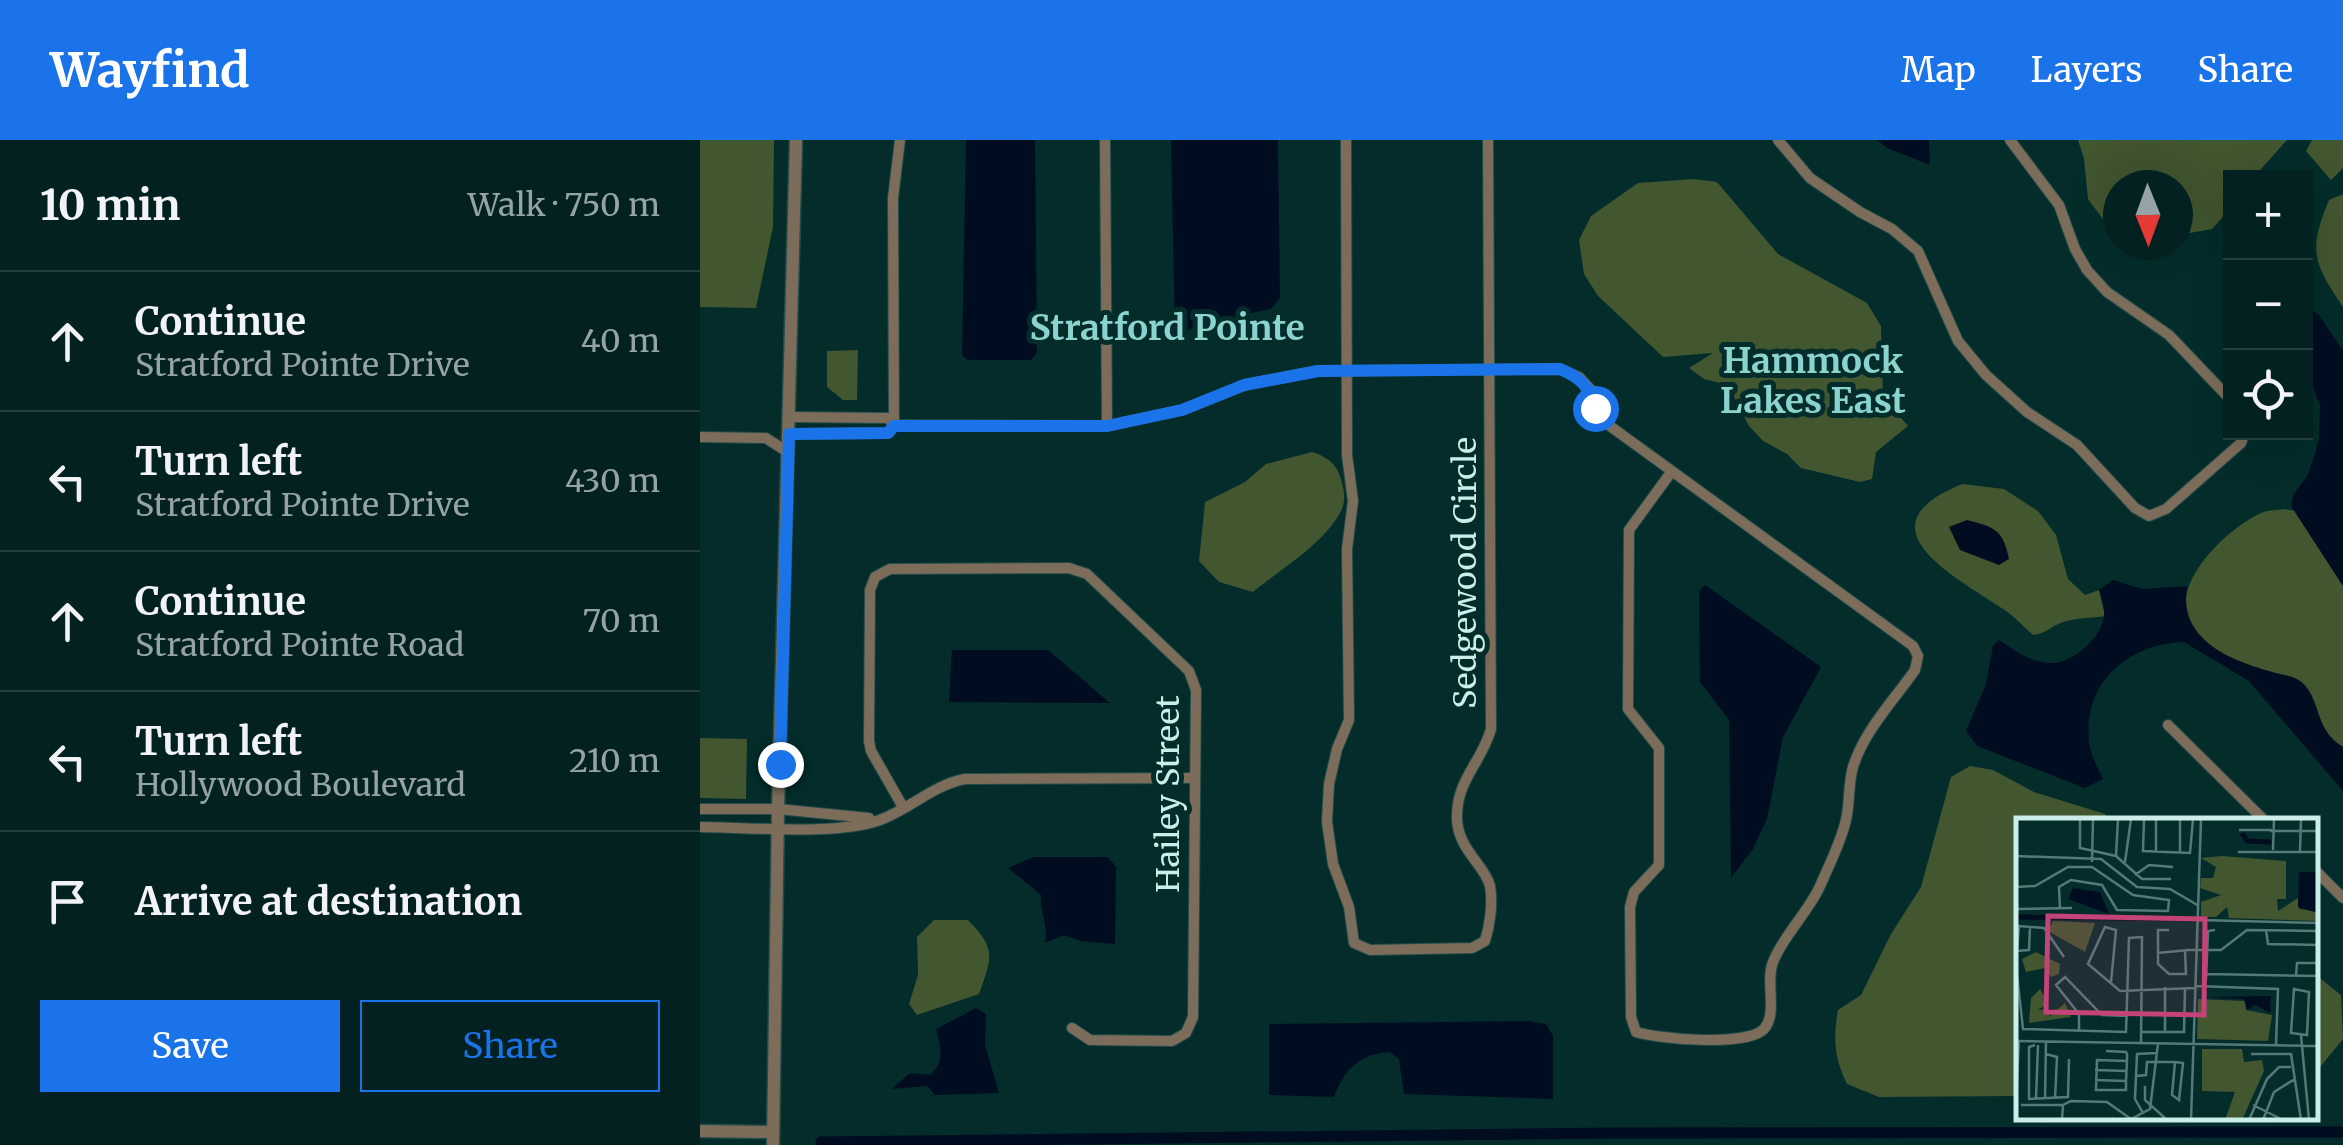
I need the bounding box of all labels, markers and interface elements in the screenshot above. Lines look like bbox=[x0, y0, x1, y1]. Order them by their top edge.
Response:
text: Wayfind bbox=[50, 40, 250, 100]
text: Map bbox=[1901, 48, 1976, 92]
text: Layers bbox=[2031, 48, 2142, 92]
text: Share bbox=[2197, 48, 2293, 92]
north arrow bbox=[2103, 170, 2193, 260]
map controls bbox=[2223, 170, 2313, 440]
button: + bbox=[2223, 170, 2313, 260]
text: 10 min bbox=[40, 179, 180, 231]
text: Walk · 750 m bbox=[468, 185, 660, 225]
button: − bbox=[2223, 260, 2313, 350]
text: Continue bbox=[135, 298, 306, 345]
district label: Stratford Pointe bbox=[1029, 306, 1305, 350]
icon: ahead bbox=[40, 314, 95, 369]
text: 40 m bbox=[581, 321, 660, 361]
district label: Hammock Lakes East bbox=[1720, 339, 1906, 423]
text: Stratford Pointe Drive bbox=[135, 345, 470, 385]
button: locate bbox=[2223, 350, 2313, 440]
route start bbox=[1573, 386, 1619, 432]
street label: Sedgewood Circle bbox=[1445, 437, 1485, 709]
text: Turn left bbox=[135, 438, 302, 485]
icon: left bbox=[40, 454, 95, 509]
text: 430 m bbox=[565, 461, 660, 501]
text: Stratford Pointe Drive bbox=[135, 485, 470, 525]
text: Continue bbox=[135, 578, 306, 625]
icon: ahead bbox=[40, 594, 95, 649]
text: 70 m bbox=[583, 601, 660, 641]
text: Stratford Pointe Road bbox=[135, 625, 464, 665]
street label: Hailey Street bbox=[1148, 695, 1188, 893]
text: Turn left bbox=[135, 718, 302, 765]
icon: left bbox=[40, 734, 95, 789]
text: 210 m bbox=[569, 741, 660, 781]
route end bbox=[758, 742, 804, 788]
text: Hollywood Boulevard bbox=[135, 765, 466, 805]
inset map bbox=[2016, 818, 2318, 1120]
icon: arrive bbox=[40, 874, 95, 929]
text: Arrive at destination bbox=[135, 878, 522, 925]
button: Save bbox=[40, 1000, 340, 1092]
button: Share bbox=[360, 1000, 660, 1092]

